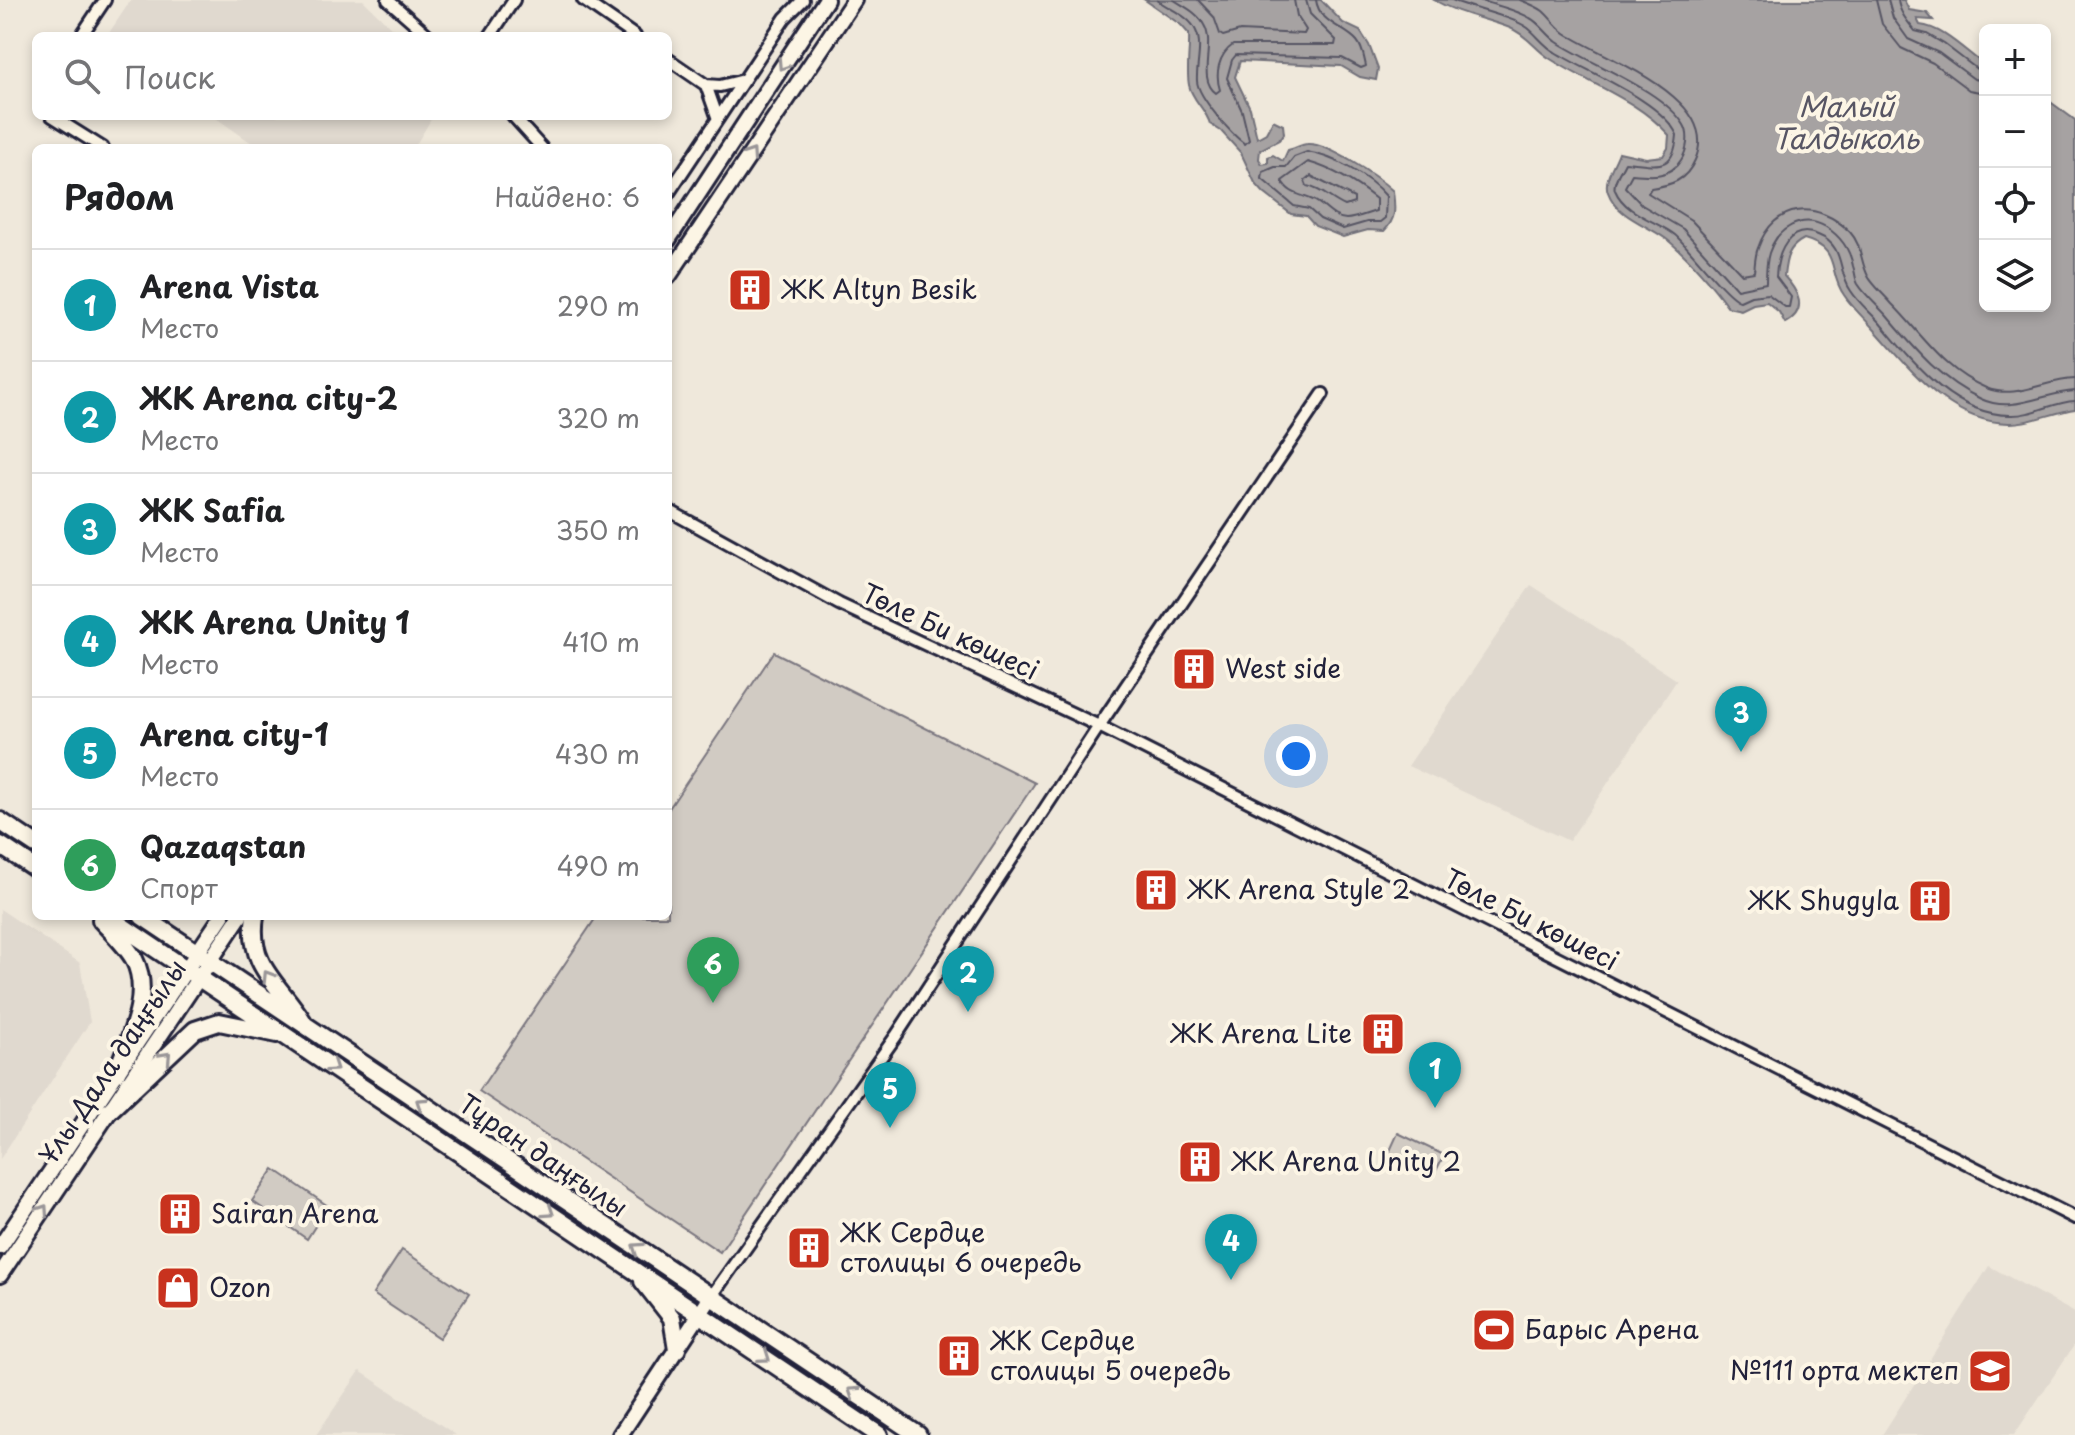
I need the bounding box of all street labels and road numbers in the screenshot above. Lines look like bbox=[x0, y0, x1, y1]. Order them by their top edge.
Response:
street label: Төле Би көшесі bbox=[856, 573, 1046, 689]
street label: Төле Би көшесі bbox=[1438, 858, 1626, 979]
street label: Ұлы Дала даңғылы bbox=[29, 951, 195, 1171]
street label: Тұран даңғылы bbox=[451, 1084, 636, 1226]

